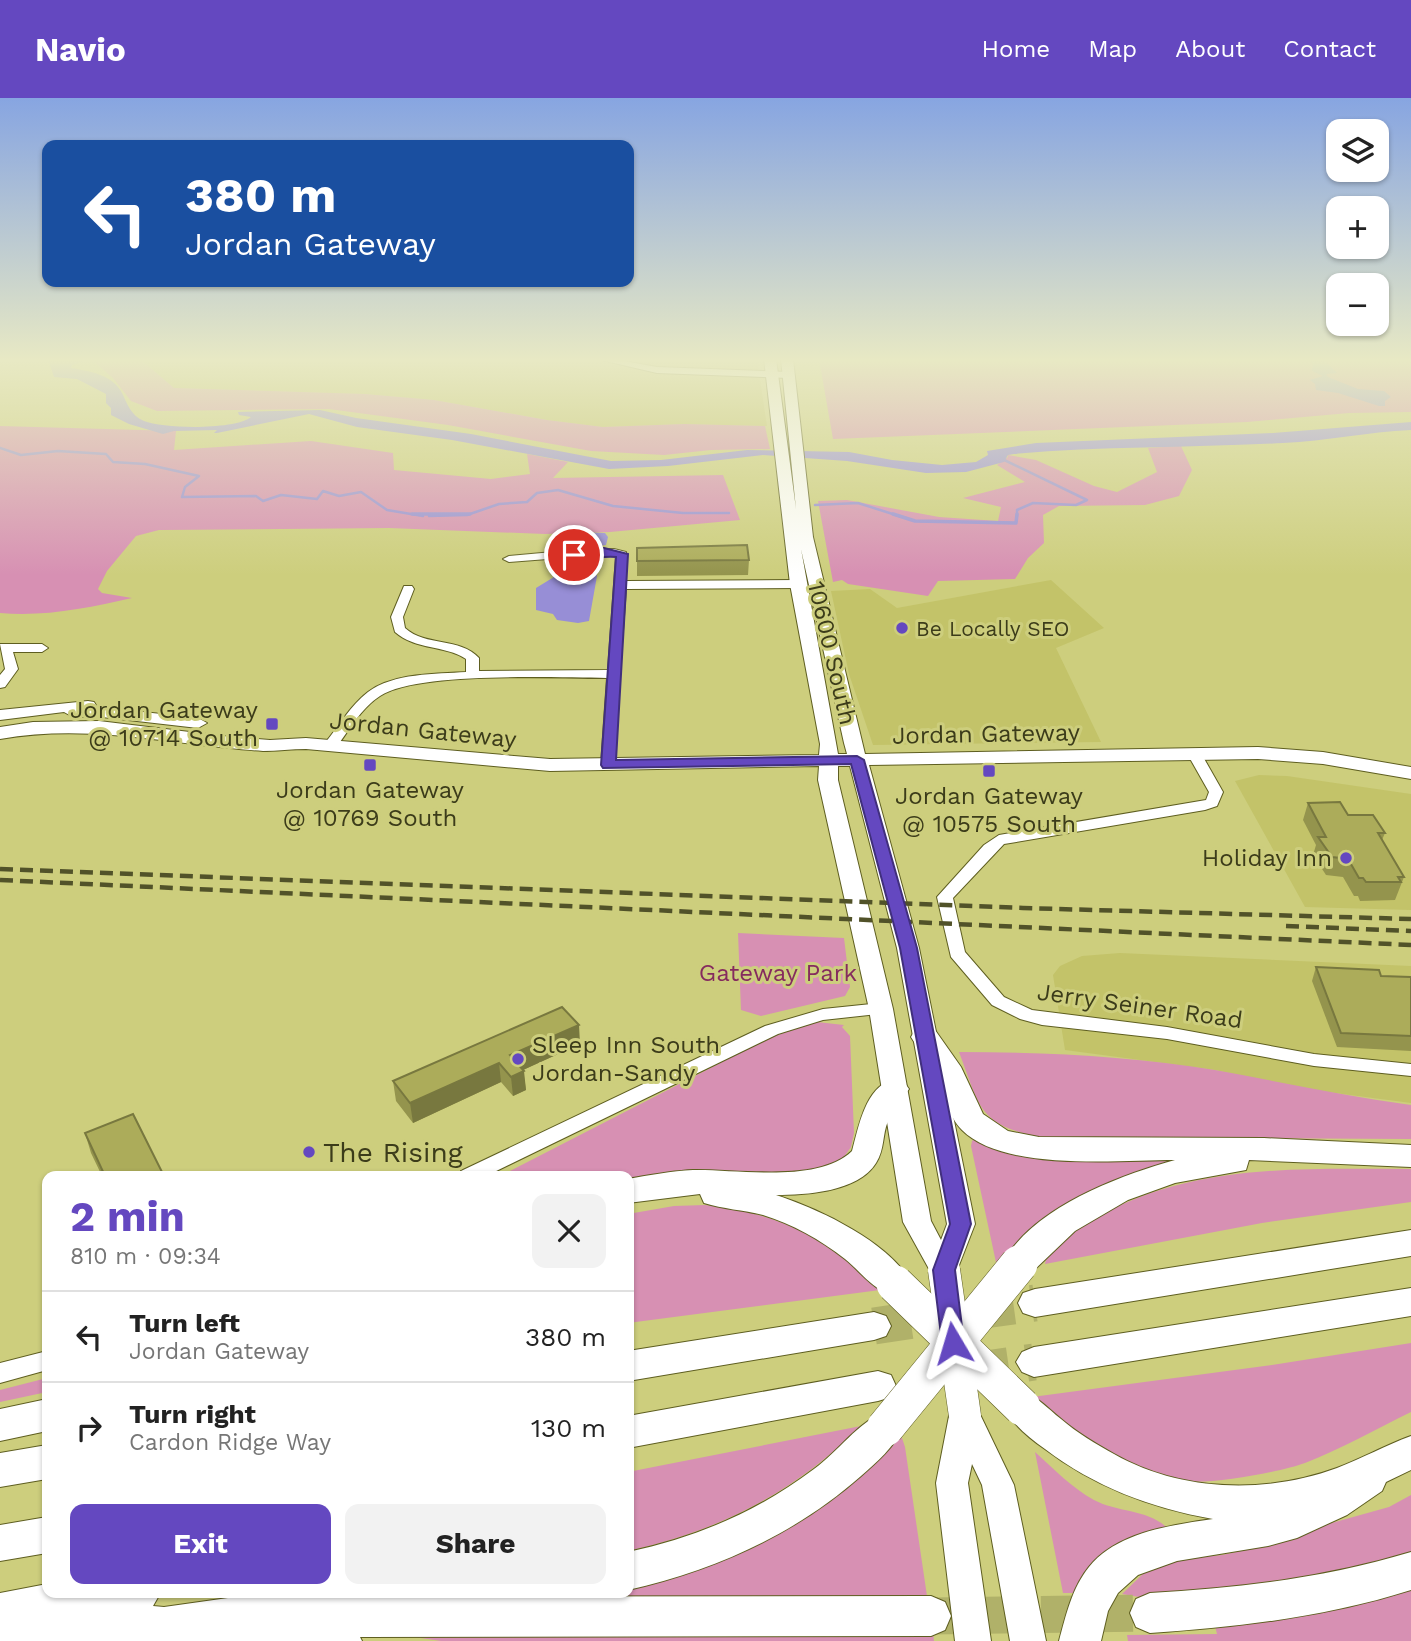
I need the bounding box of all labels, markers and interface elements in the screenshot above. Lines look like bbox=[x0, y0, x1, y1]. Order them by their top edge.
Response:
text: Navio bbox=[35, 30, 126, 69]
text: Home bbox=[982, 35, 1050, 63]
text: Map bbox=[1088, 35, 1137, 63]
text: About bbox=[1175, 35, 1245, 63]
text: Contact bbox=[1283, 35, 1376, 63]
map controls bbox=[1326, 119, 1389, 336]
button: layers bbox=[1326, 119, 1389, 182]
text: 380 m bbox=[185, 166, 336, 224]
icon: left bbox=[70, 168, 161, 259]
button: + bbox=[1326, 196, 1389, 259]
text: Jordan Gateway bbox=[185, 225, 436, 263]
button: − bbox=[1326, 273, 1389, 336]
pin bbox=[544, 525, 604, 585]
icon: arrive bbox=[555, 536, 593, 574]
street label: 10600 South bbox=[802, 579, 862, 727]
place label: Be Locally SEO bbox=[916, 616, 1070, 641]
marker: Be Locally SEO bbox=[894, 620, 910, 636]
place label: Jordan Gateway @ 10714 South bbox=[70, 696, 259, 752]
street label: Jordan Gateway bbox=[328, 706, 519, 754]
marker: Jordan Gateway @ 10714 South bbox=[264, 716, 280, 732]
street label: Jordan Gateway bbox=[892, 718, 1081, 750]
marker: Jordan Gateway @ 10769 South bbox=[362, 757, 378, 773]
marker: Jordan Gateway @ 10575 South bbox=[981, 763, 997, 779]
place label: Jordan Gateway @ 10769 South bbox=[276, 776, 465, 832]
place label: Jordan Gateway @ 10575 South bbox=[895, 782, 1084, 838]
place label: Holiday Inn bbox=[1202, 844, 1332, 872]
marker: Holiday Inn bbox=[1338, 850, 1354, 866]
park label: Gateway Park bbox=[699, 959, 858, 987]
street label: Jerry Seiner Road bbox=[1035, 978, 1245, 1034]
place label: Sleep Inn South Jordan-Sandy bbox=[532, 1031, 720, 1087]
marker: Sleep Inn South Jordan-Sandy bbox=[510, 1051, 526, 1067]
place label: The Rising bbox=[323, 1136, 463, 1169]
marker: The Rising bbox=[301, 1144, 317, 1160]
text: 2 min bbox=[70, 1192, 185, 1241]
button: close bbox=[532, 1194, 606, 1268]
text: 810 m · 09:34 bbox=[70, 1243, 221, 1270]
position arrow bbox=[916, 1306, 990, 1380]
text: Turn left bbox=[129, 1308, 240, 1338]
icon: left bbox=[70, 1318, 108, 1356]
text: 380 m bbox=[525, 1322, 606, 1352]
text: Jordan Gateway bbox=[129, 1338, 309, 1365]
text: Turn right bbox=[129, 1399, 256, 1429]
icon: right bbox=[70, 1409, 108, 1447]
text: 130 m bbox=[531, 1413, 606, 1443]
text: Cardon Ridge Way bbox=[129, 1429, 331, 1456]
button: Exit bbox=[70, 1504, 331, 1584]
button: Share bbox=[345, 1504, 606, 1584]

